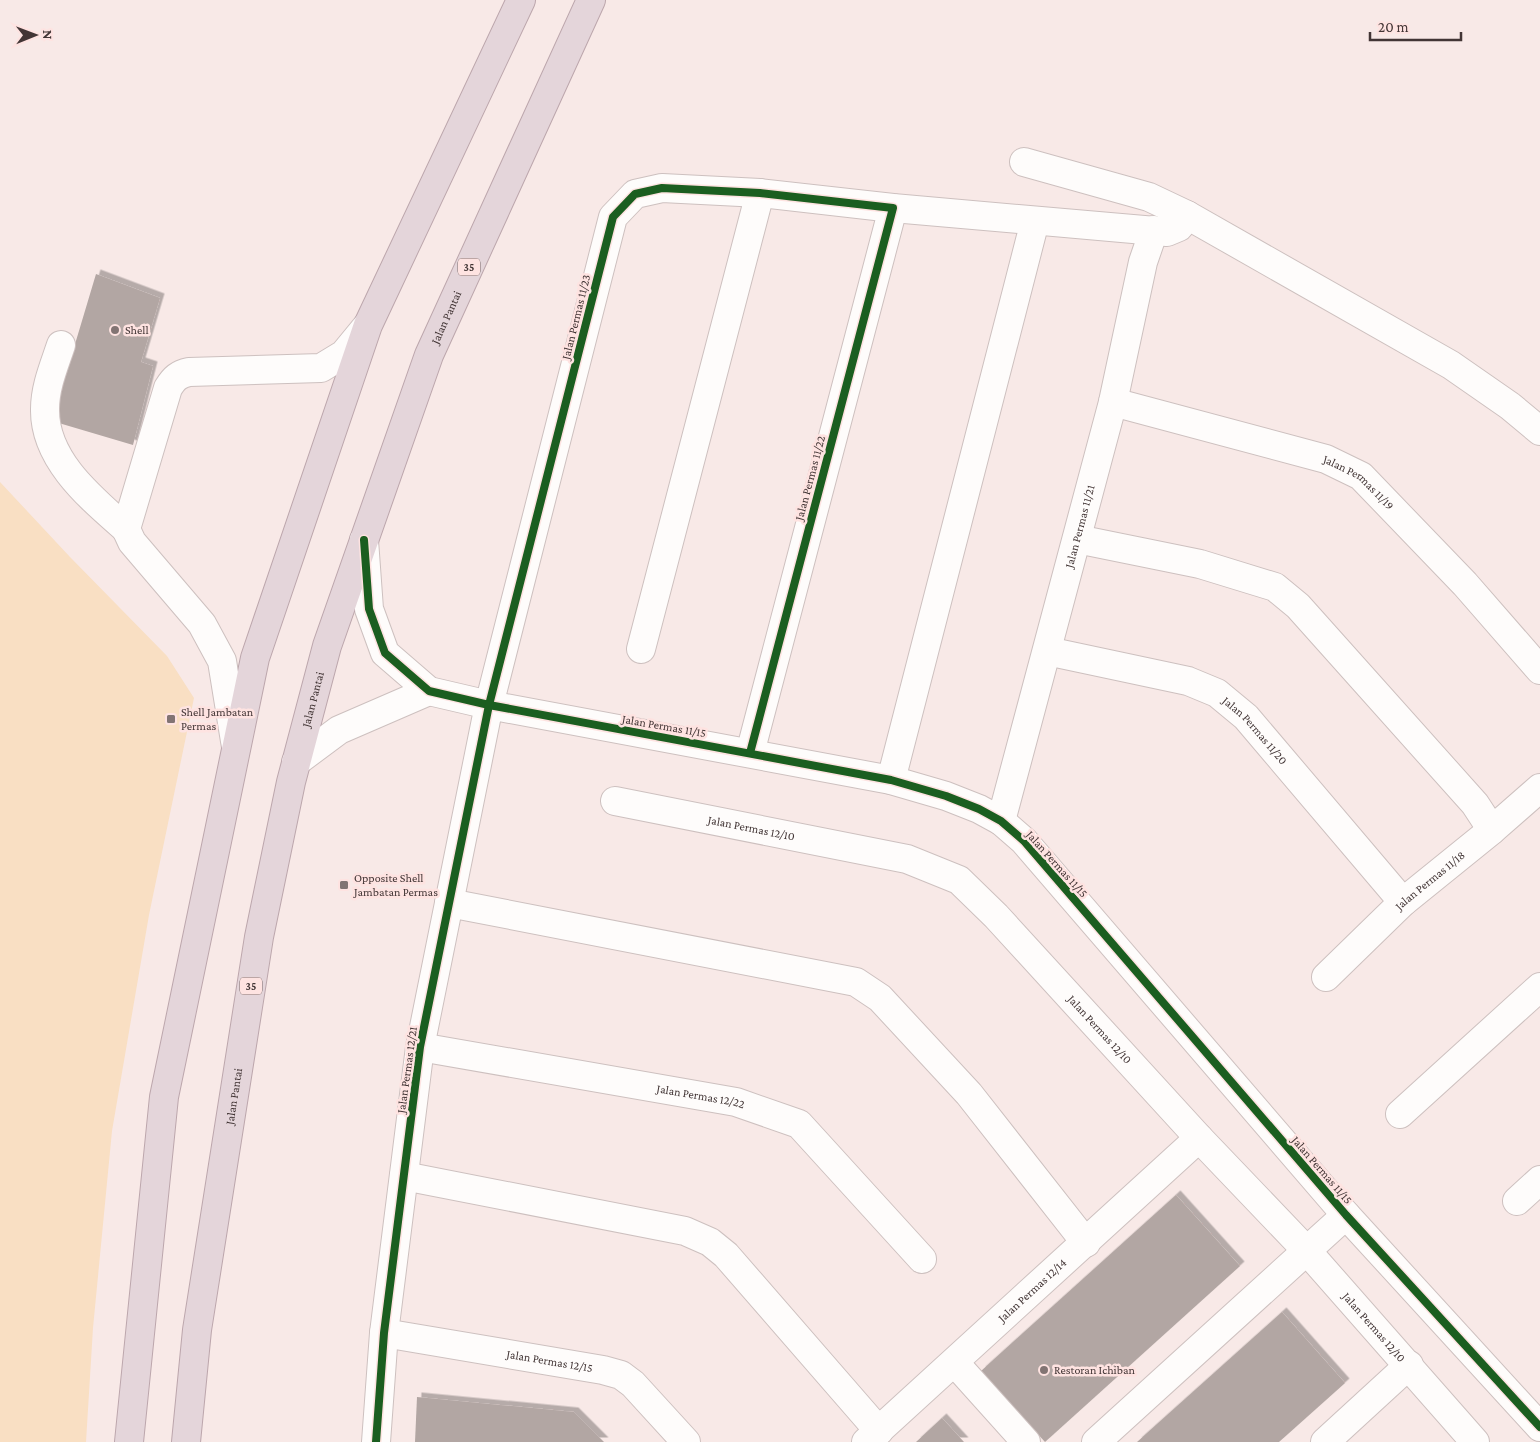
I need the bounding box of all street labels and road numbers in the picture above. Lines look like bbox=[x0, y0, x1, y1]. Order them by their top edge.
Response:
road number: 35 bbox=[458, 258, 480, 276]
street label: Jalan Permas 11/23 bbox=[558, 273, 593, 362]
street label: Jalan Pantai bbox=[428, 289, 464, 347]
street label: Jalan Permas 11/22 bbox=[792, 434, 828, 523]
street label: Jalan Permas 11/19 bbox=[1321, 451, 1397, 513]
street label: Jalan Permas 11/21 bbox=[1062, 483, 1098, 570]
street label: Jalan Pantai bbox=[299, 670, 327, 730]
street label: Jalan Permas 11/20 bbox=[1219, 693, 1290, 767]
street label: Jalan Permas 11/15 bbox=[620, 712, 707, 740]
street label: Jalan Permas 12/10 bbox=[706, 812, 796, 844]
street label: Jalan Permas 11/15 bbox=[1023, 827, 1091, 900]
street label: Jalan Permas 11/18 bbox=[1391, 848, 1468, 914]
road number: 35 bbox=[240, 978, 262, 994]
street label: Jalan Permas 12/10 bbox=[1064, 991, 1135, 1067]
street label: Jalan Permas 12/21 bbox=[394, 1026, 420, 1115]
street label: Jalan Pantai bbox=[222, 1067, 245, 1127]
street label: Jalan Permas 12/22 bbox=[655, 1081, 747, 1112]
street label: Jalan Permas 11/15 bbox=[1288, 1133, 1355, 1207]
street label: Jalan Permas 12/14 bbox=[994, 1256, 1069, 1326]
street label: Jalan Permas 12/10 bbox=[1339, 1289, 1409, 1365]
street label: Jalan Permas 12/15 bbox=[505, 1347, 594, 1375]

